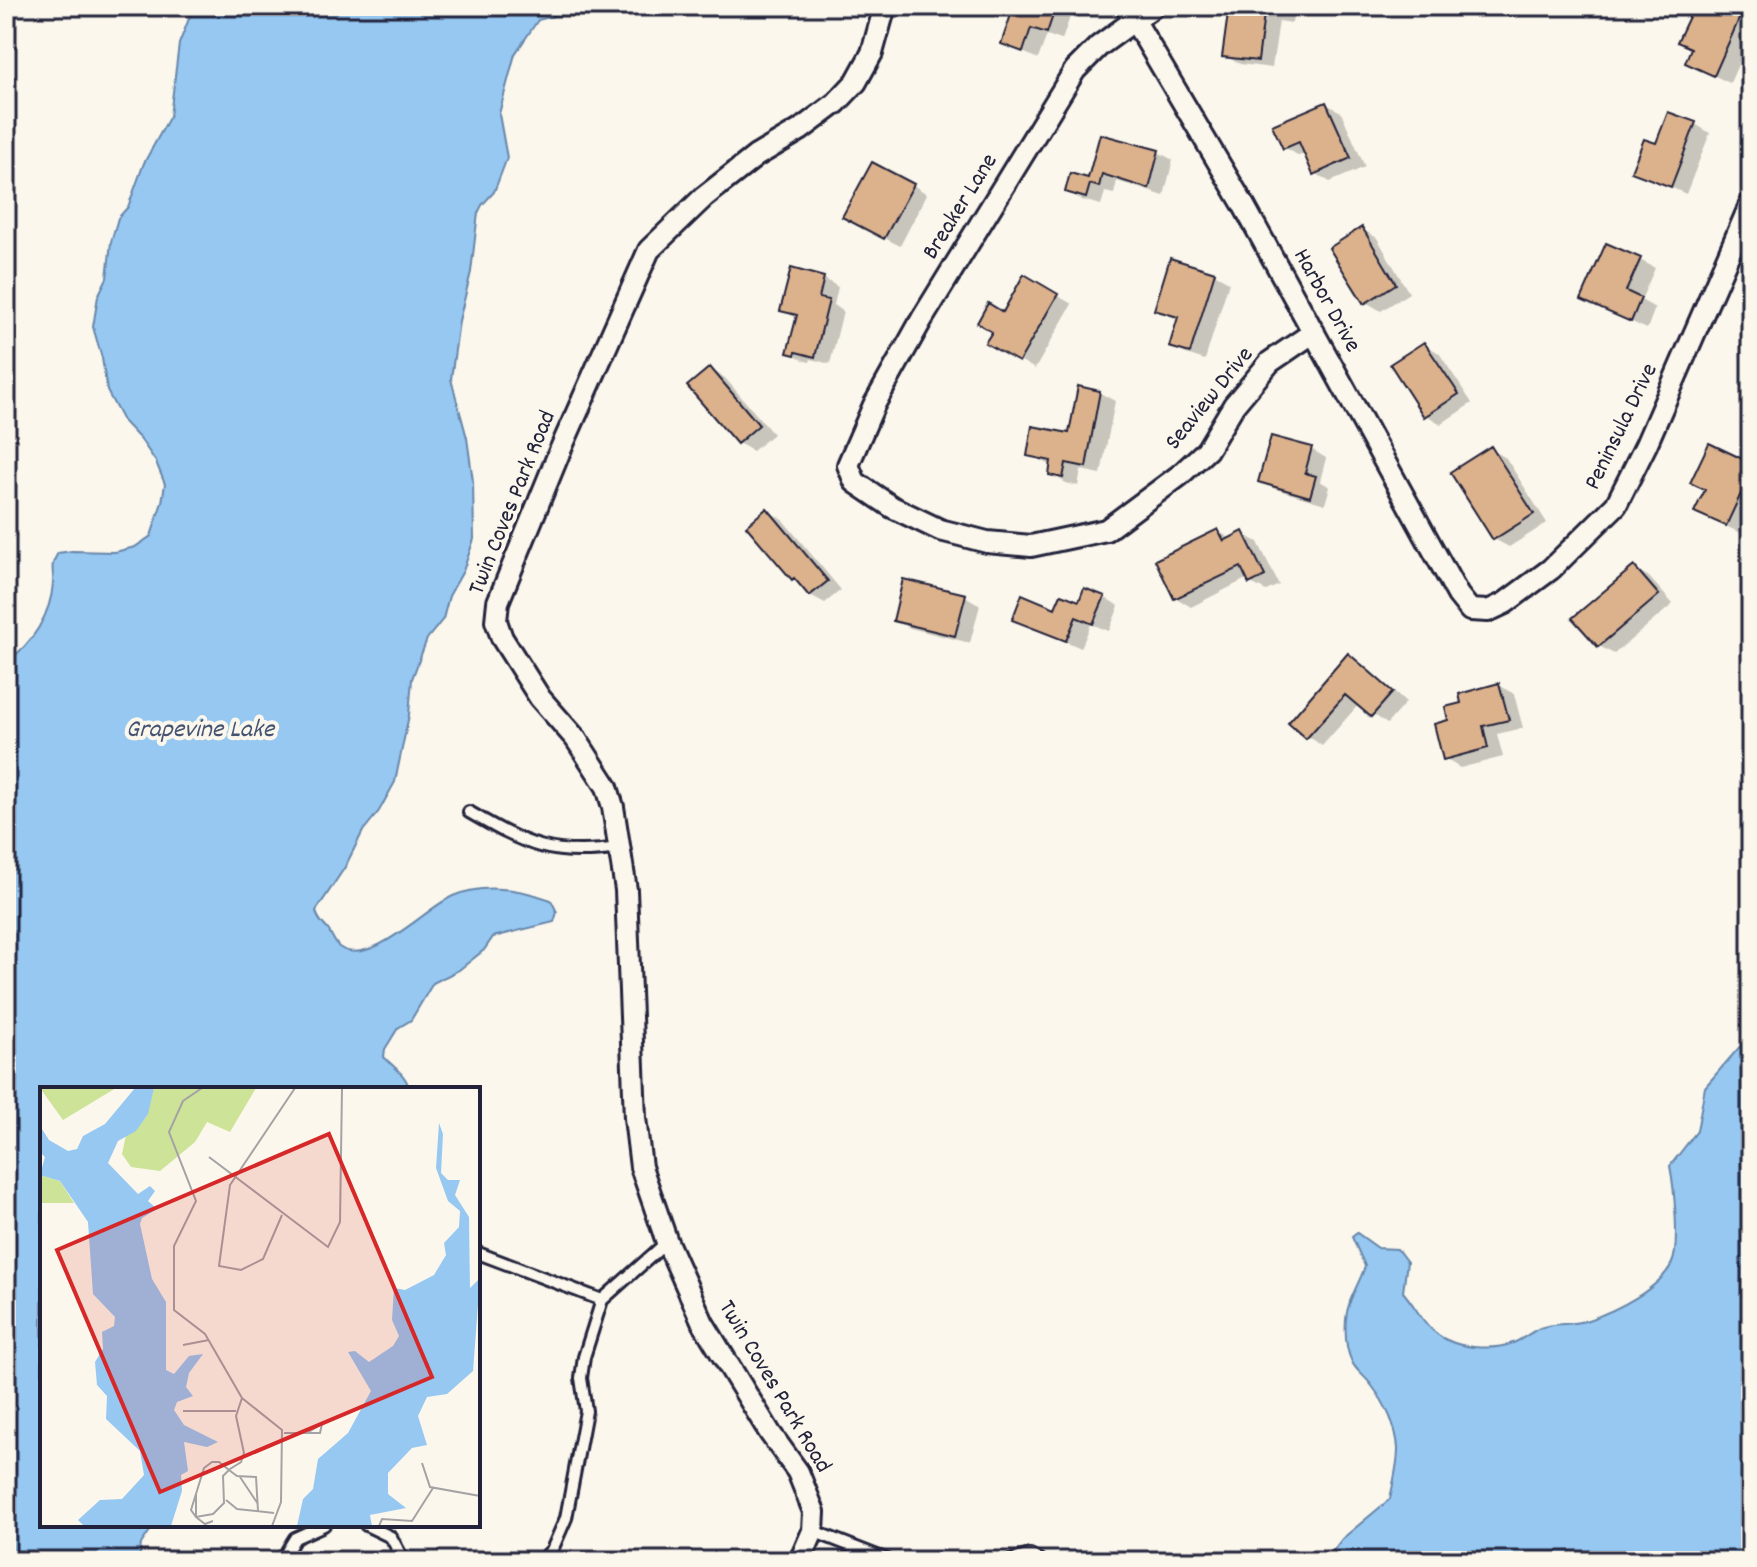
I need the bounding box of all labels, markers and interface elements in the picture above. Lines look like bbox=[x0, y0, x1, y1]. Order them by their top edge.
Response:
street label: Breaker Lane bbox=[915, 147, 1007, 267]
street label: Harbor Drive bbox=[1283, 243, 1369, 359]
street label: Seaview Drive bbox=[1158, 340, 1262, 458]
street label: Peninsula Drive bbox=[1577, 358, 1667, 496]
street label: Twin Coves Park Road bbox=[461, 406, 565, 600]
water label: Grapevine Lake bbox=[126, 712, 276, 749]
inset map bbox=[40, 1087, 480, 1527]
street label: Twin Coves Park Road bbox=[709, 1294, 839, 1480]

